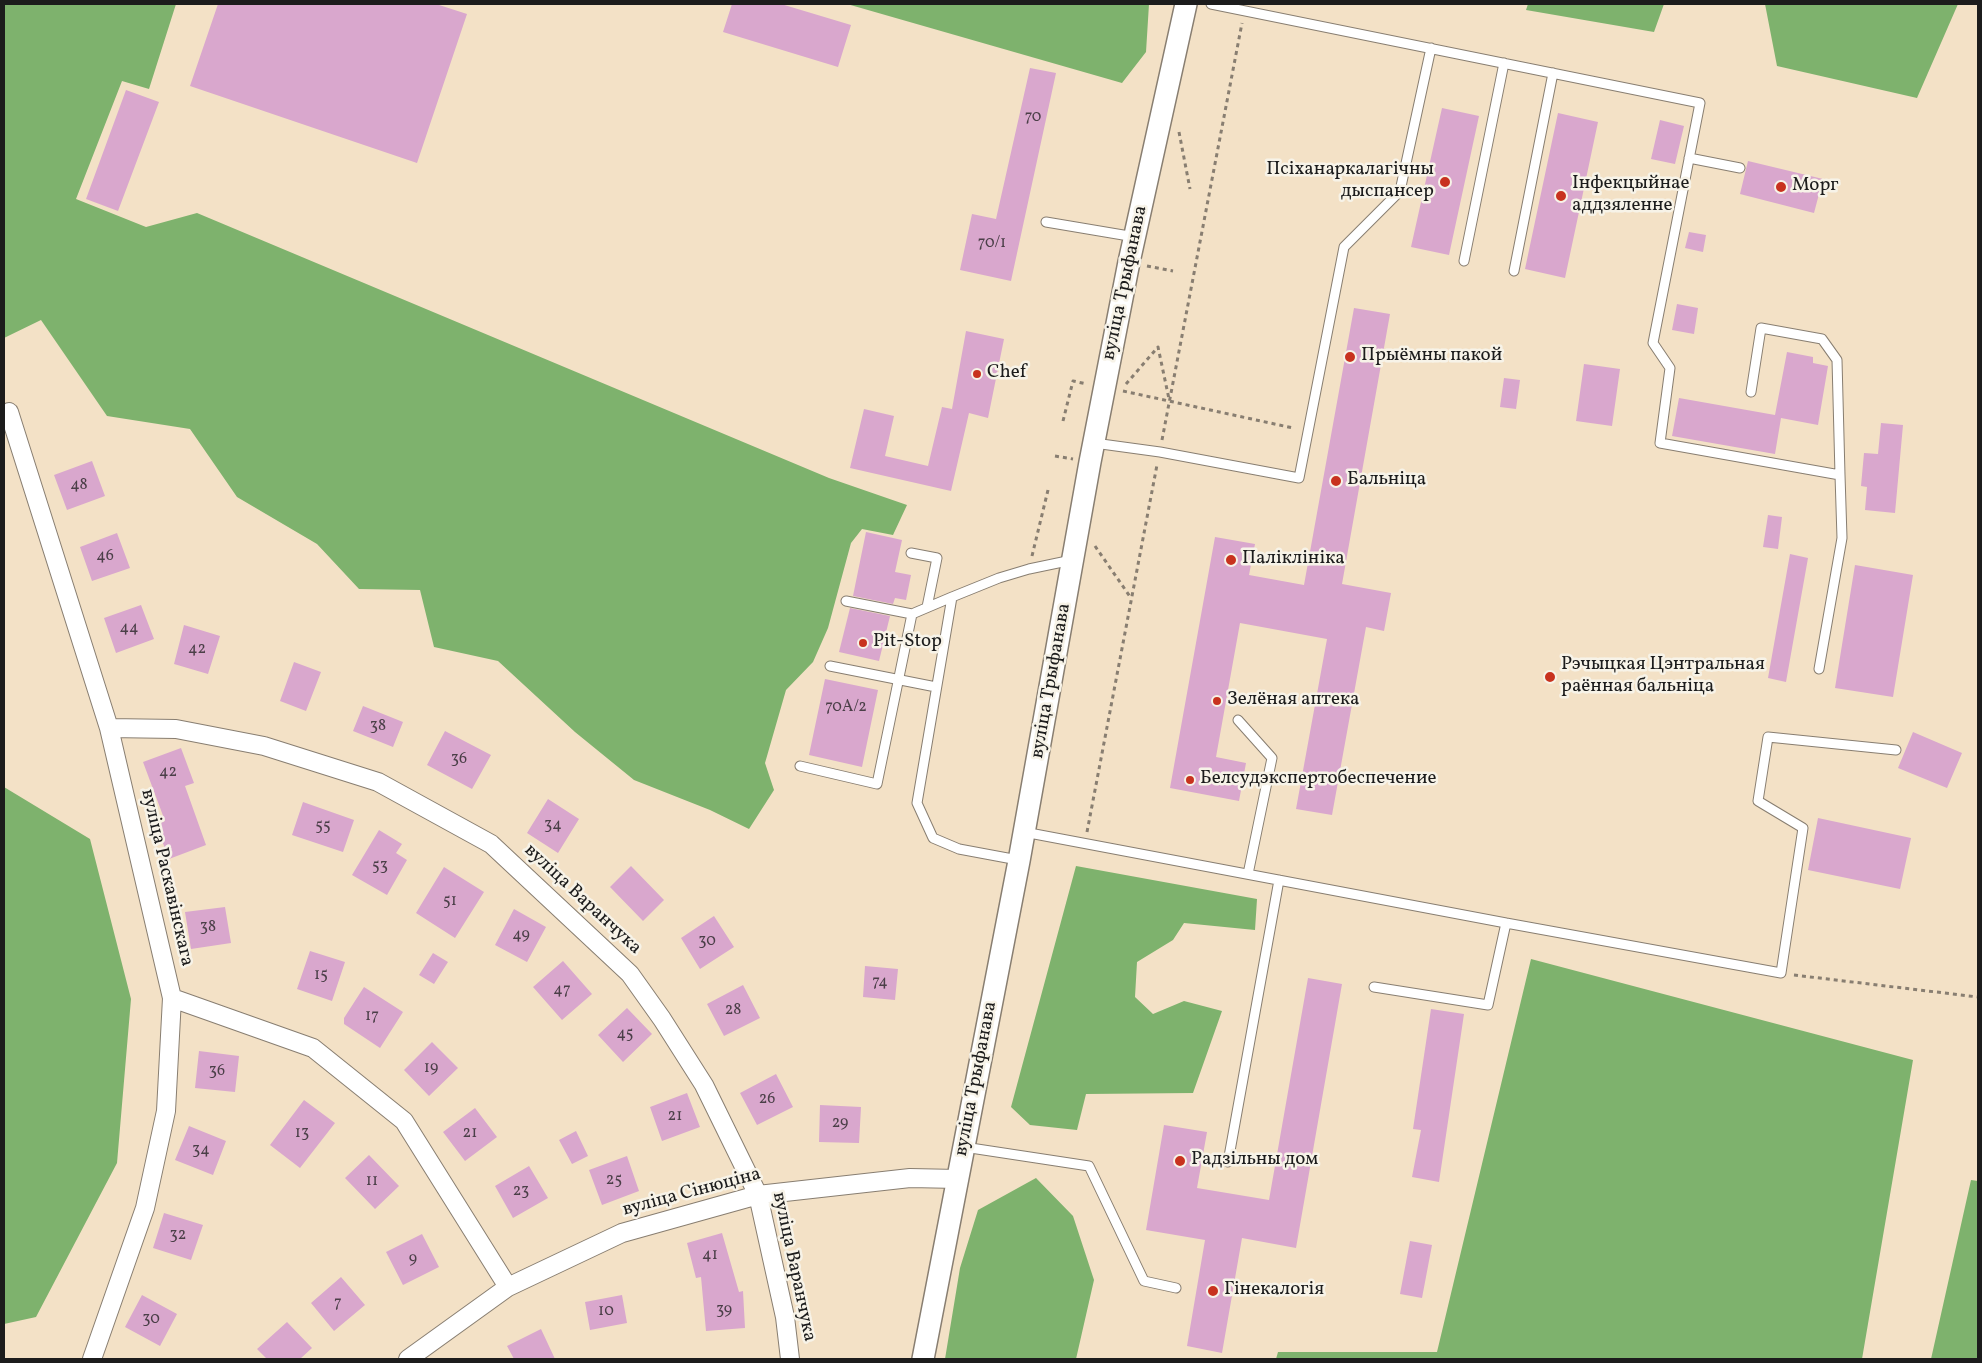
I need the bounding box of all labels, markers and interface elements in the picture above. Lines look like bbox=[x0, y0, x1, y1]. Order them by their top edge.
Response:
house number: 70 bbox=[1025, 108, 1041, 128]
place label: Псіханаркалагічны дыспансер bbox=[1266, 160, 1434, 204]
place label: Інфекцыйнае аддзяленне bbox=[1572, 174, 1690, 218]
marker: Псіханаркалагічны дыспансер bbox=[1438, 175, 1452, 189]
place label: Морг bbox=[1792, 176, 1839, 198]
marker: Морг bbox=[1774, 180, 1788, 194]
marker: Інфекцыйнае аддзяленне bbox=[1554, 189, 1568, 203]
street label: вуліца Трыфанава bbox=[1099, 204, 1153, 362]
house number: 70/1 bbox=[978, 234, 1006, 254]
place label: Прыёмны пакой bbox=[1361, 346, 1502, 368]
marker: Прыёмны пакой bbox=[1343, 350, 1357, 364]
place label: Chef bbox=[987, 363, 1026, 385]
marker: Chef bbox=[971, 368, 983, 380]
place label: Бальніца bbox=[1347, 470, 1426, 492]
marker: Бальніца bbox=[1329, 474, 1343, 488]
house number: 48 bbox=[70, 476, 88, 496]
house number: 46 bbox=[96, 547, 114, 567]
place label: Паліклініка bbox=[1242, 549, 1345, 571]
marker: Паліклініка bbox=[1224, 553, 1238, 567]
street label: вуліца Трыфанава bbox=[1027, 602, 1077, 760]
house number: 44 bbox=[119, 619, 139, 639]
place label: Pit-Stop bbox=[873, 632, 942, 654]
marker: Pit-Stop bbox=[857, 637, 869, 649]
house number: 42 bbox=[188, 640, 206, 660]
place label: Рэчыцкая Цэнтральная раённая бальніца bbox=[1561, 655, 1765, 699]
marker: Рэчыцкая Цэнтральная раённая бальніца bbox=[1543, 670, 1557, 684]
place label: Зелёная аптека bbox=[1227, 690, 1359, 712]
marker: Зелёная аптека bbox=[1211, 695, 1223, 707]
house number: 70А/2 bbox=[825, 698, 867, 718]
house number: 38 bbox=[370, 717, 386, 737]
house number: 36 bbox=[451, 750, 467, 770]
house number: 42 bbox=[159, 763, 177, 783]
place label: Белсудэкспертобеспечение bbox=[1200, 769, 1436, 791]
marker: Белсудэкспертобеспечение bbox=[1184, 774, 1196, 786]
street label: вуліца Раскавінскага bbox=[135, 787, 197, 969]
house number: 34 bbox=[544, 816, 562, 836]
house number: 55 bbox=[315, 817, 331, 837]
street label: вуліца Варанчука bbox=[519, 840, 645, 960]
house number: 53 bbox=[372, 857, 388, 877]
house number: 51 bbox=[443, 892, 457, 912]
house number: 38 bbox=[200, 918, 216, 938]
house number: 49 bbox=[512, 926, 530, 946]
house number: 30 bbox=[698, 932, 716, 952]
house number: 15 bbox=[314, 966, 328, 986]
house number: 74 bbox=[872, 973, 888, 993]
house number: 47 bbox=[553, 981, 571, 1001]
street label: вуліца Трыфанава bbox=[951, 1000, 1003, 1158]
house number: 28 bbox=[725, 1001, 741, 1021]
house number: 17 bbox=[365, 1007, 379, 1027]
house number: 45 bbox=[617, 1025, 633, 1045]
house number: 19 bbox=[424, 1059, 438, 1079]
house number: 36 bbox=[209, 1062, 225, 1082]
house number: 26 bbox=[759, 1090, 775, 1110]
house number: 21 bbox=[668, 1107, 682, 1127]
house number: 29 bbox=[832, 1114, 848, 1134]
house number: 13 bbox=[295, 1124, 309, 1144]
house number: 21 bbox=[463, 1124, 477, 1144]
house number: 34 bbox=[192, 1141, 210, 1161]
place label: Радзільны дом bbox=[1191, 1150, 1318, 1172]
marker: Радзільны дом bbox=[1173, 1154, 1187, 1168]
street label: вуліца Сінюціна bbox=[620, 1164, 764, 1222]
house number: 25 bbox=[606, 1171, 622, 1191]
house number: 11 bbox=[366, 1172, 378, 1192]
house number: 23 bbox=[513, 1182, 529, 1202]
street label: вуліца Варанчука bbox=[766, 1190, 820, 1344]
house number: 32 bbox=[170, 1226, 186, 1246]
house number: 41 bbox=[702, 1246, 718, 1266]
house number: 9 bbox=[409, 1250, 417, 1270]
place label: Гінекалогія bbox=[1224, 1280, 1324, 1302]
marker: Гінекалогія bbox=[1206, 1284, 1220, 1298]
house number: 7 bbox=[334, 1294, 342, 1314]
house number: 39 bbox=[716, 1301, 732, 1321]
house number: 10 bbox=[598, 1302, 614, 1322]
house number: 30 bbox=[142, 1310, 160, 1330]

